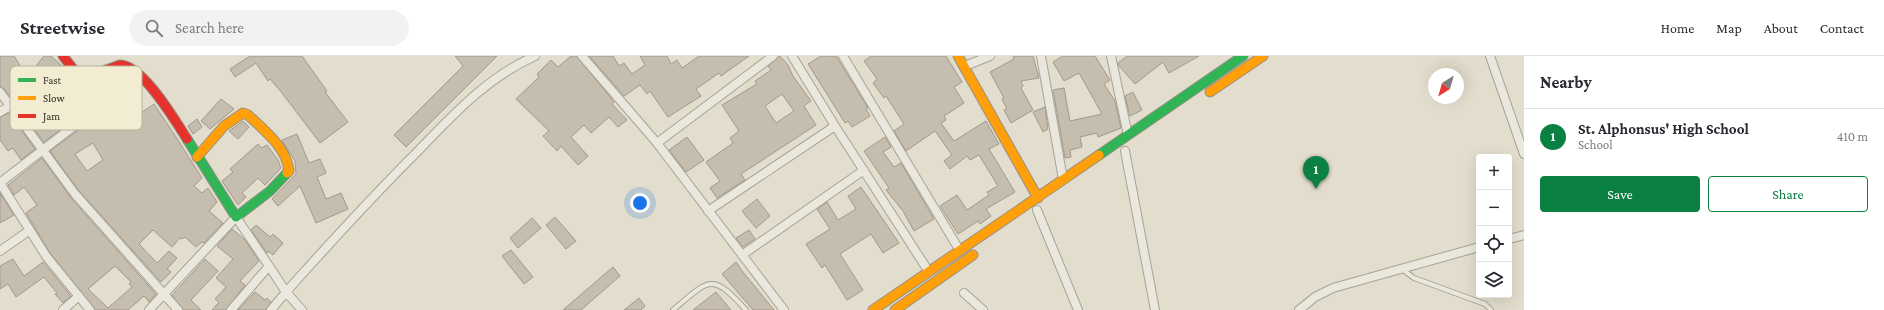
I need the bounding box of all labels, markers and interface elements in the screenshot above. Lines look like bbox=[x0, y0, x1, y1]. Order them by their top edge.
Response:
search box bbox=[129, 10, 409, 46]
text: Streetwise bbox=[20, 17, 105, 38]
icon: search bbox=[143, 17, 165, 39]
text: Search here bbox=[175, 20, 244, 36]
text: Home bbox=[1661, 20, 1694, 36]
text: Map bbox=[1716, 20, 1742, 36]
text: About bbox=[1764, 20, 1798, 36]
text: Contact bbox=[1820, 20, 1864, 36]
legend bbox=[10, 66, 142, 130]
north arrow bbox=[1428, 68, 1464, 104]
text: Nearby bbox=[1540, 73, 1592, 92]
text: Fast bbox=[43, 74, 62, 86]
text: Slow bbox=[43, 92, 65, 104]
text: Jam bbox=[42, 110, 60, 123]
text: St. Alphonsus' High School bbox=[1578, 121, 1749, 137]
text: 1 bbox=[1551, 129, 1555, 144]
text: 410 m bbox=[1837, 129, 1868, 144]
text: School bbox=[1578, 137, 1613, 152]
map controls bbox=[1476, 154, 1512, 298]
button: + bbox=[1476, 154, 1512, 190]
pin: 1 bbox=[1303, 156, 1329, 189]
button: Save bbox=[1540, 176, 1700, 212]
button: Share bbox=[1708, 176, 1868, 212]
button: − bbox=[1476, 190, 1512, 226]
your location bbox=[630, 193, 650, 213]
button: locate bbox=[1476, 226, 1512, 262]
button: layers bbox=[1476, 262, 1512, 298]

